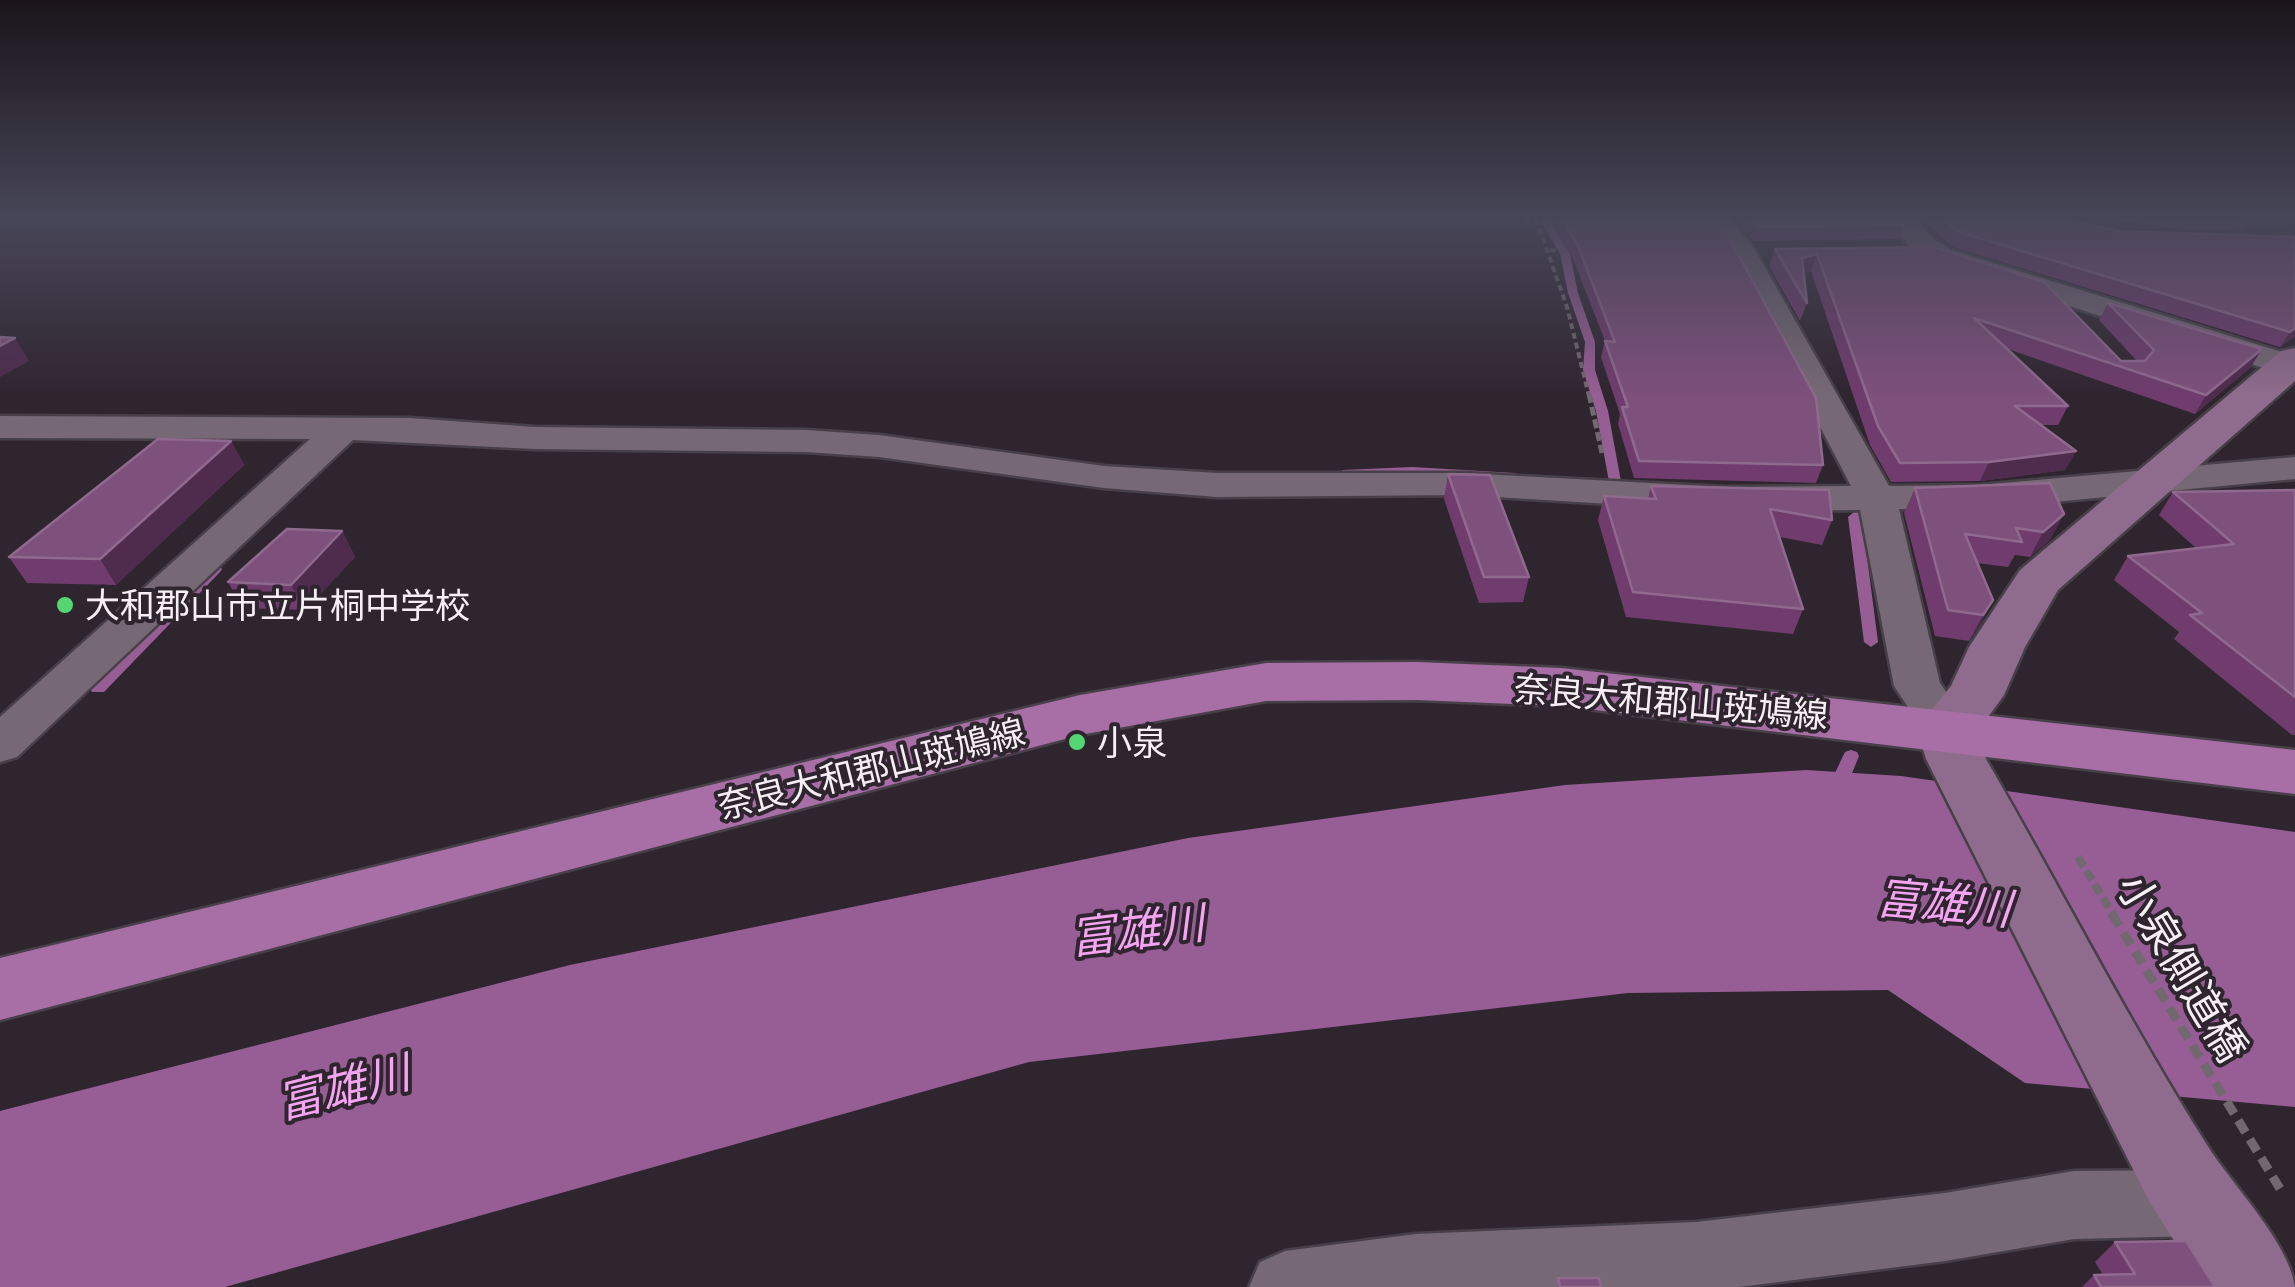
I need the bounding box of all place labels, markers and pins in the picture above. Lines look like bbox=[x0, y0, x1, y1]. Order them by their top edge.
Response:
place label: 大和郡山市立片桐中学校 bbox=[85, 584, 470, 626]
marker: 大和郡山市立片桐中学校 bbox=[54, 594, 76, 616]
place label: 小泉 bbox=[1097, 721, 1167, 763]
marker: 小泉 bbox=[1066, 731, 1088, 753]

